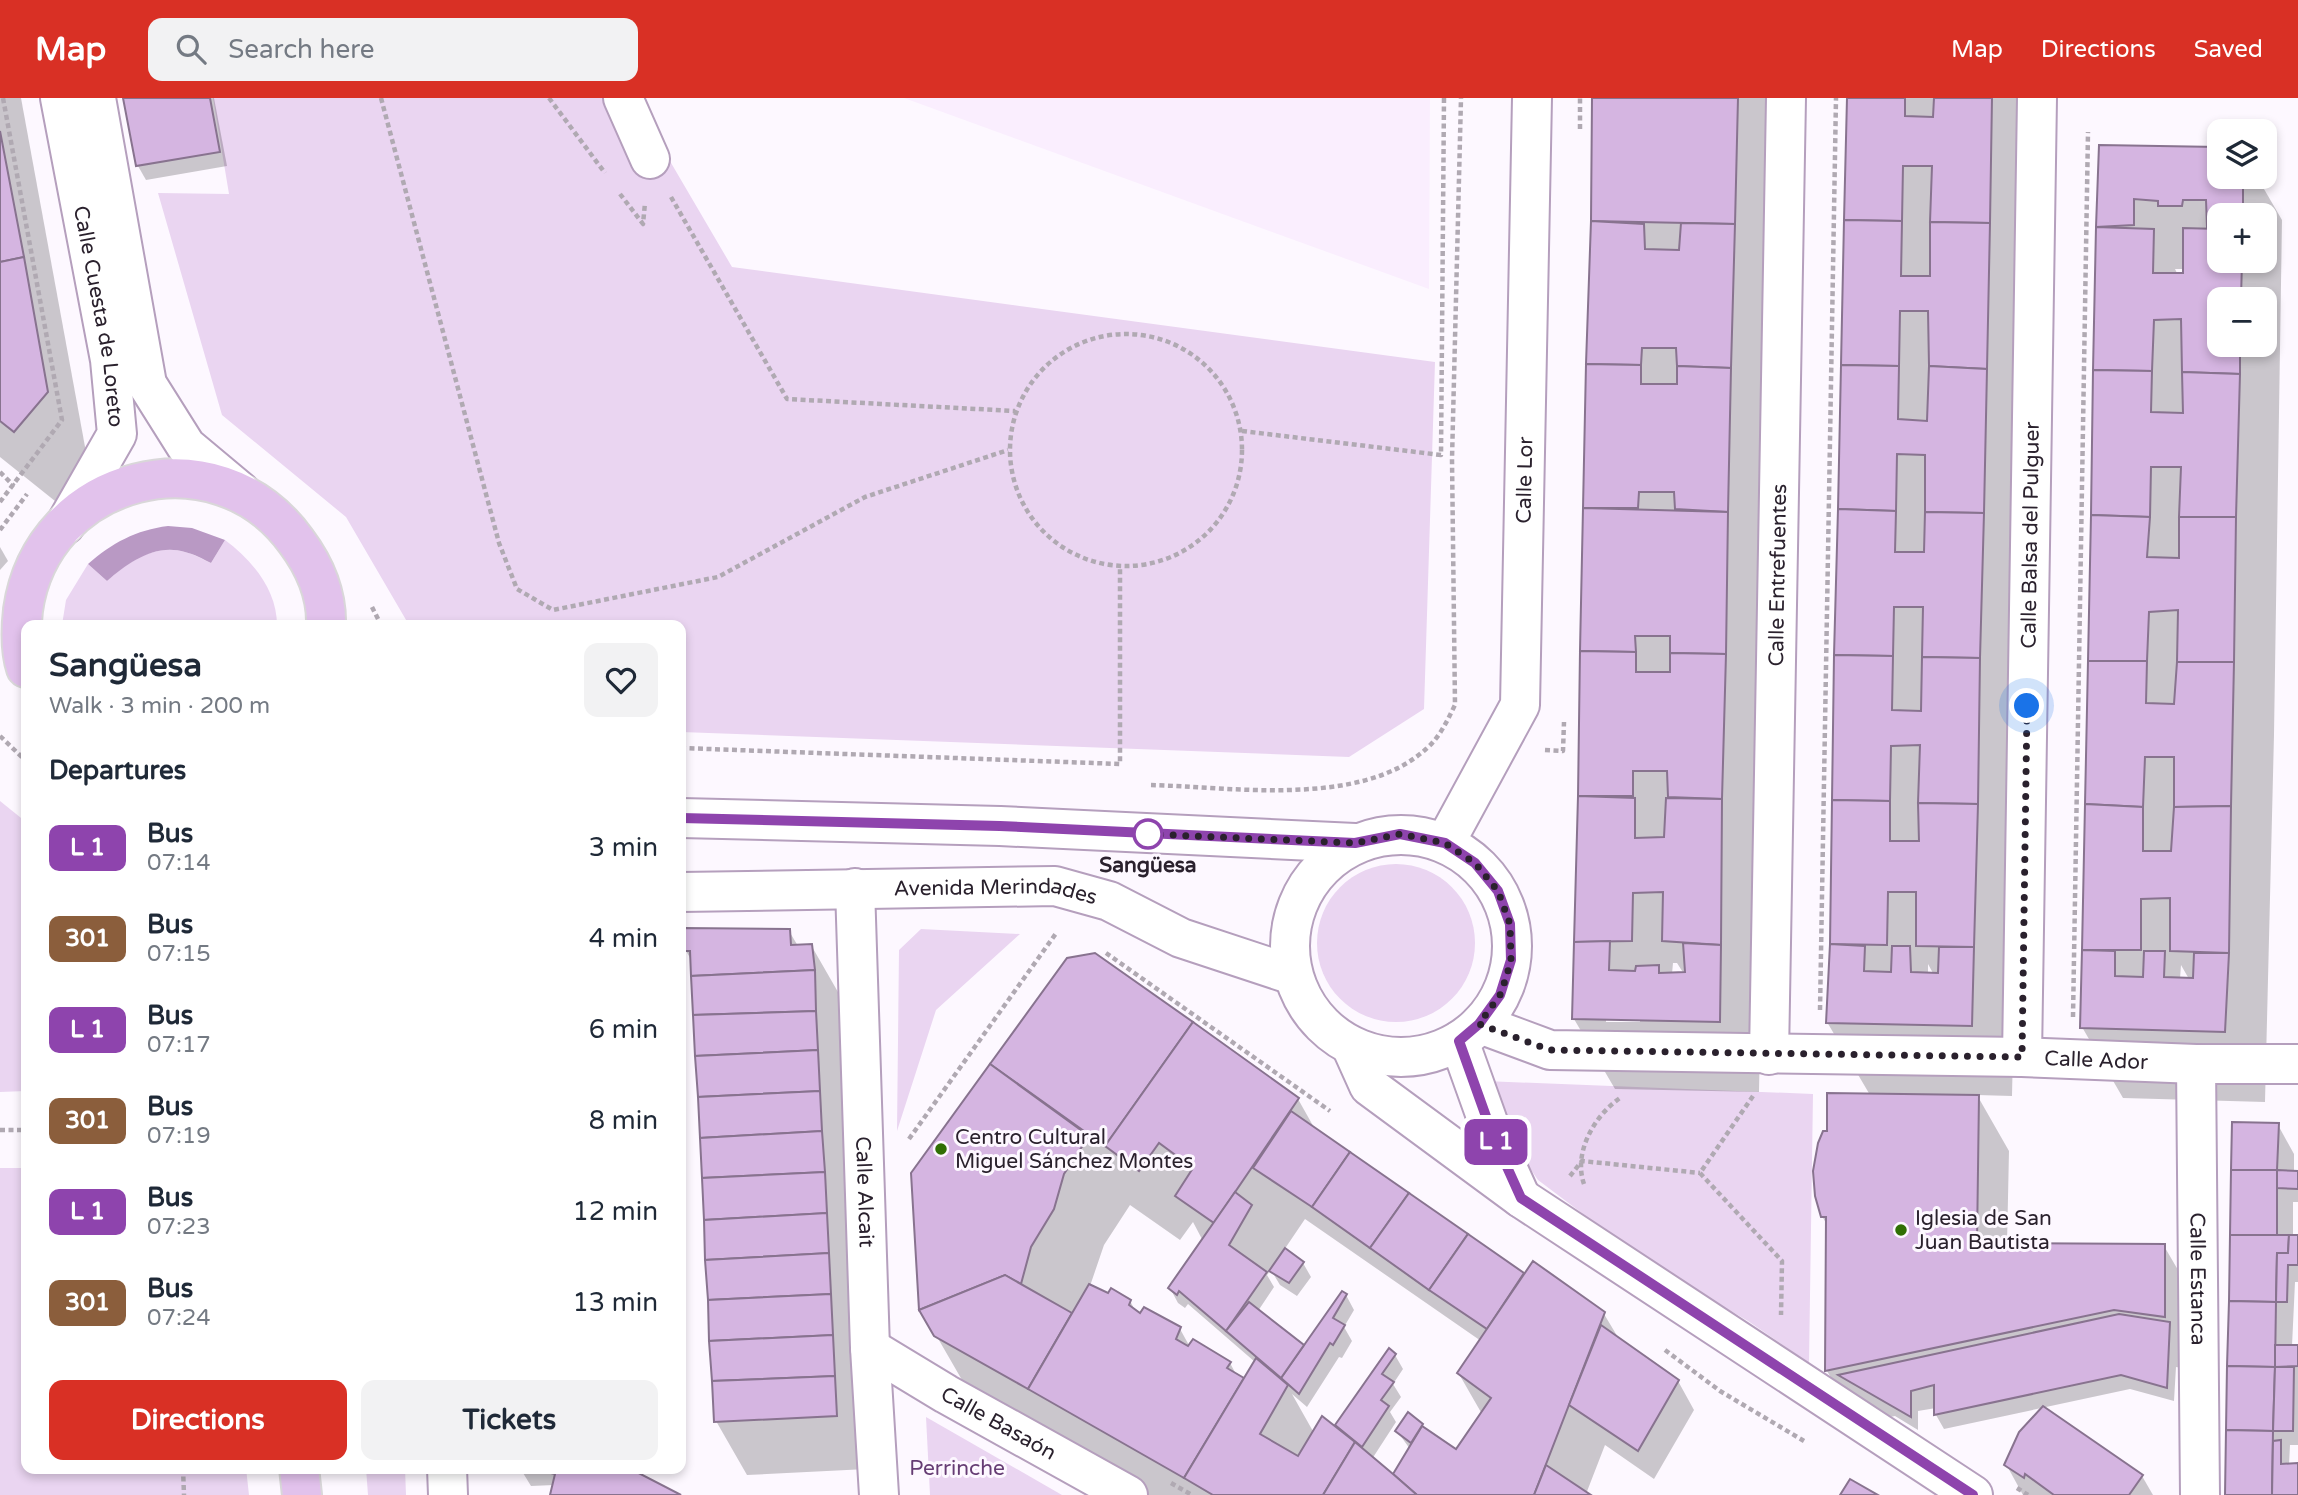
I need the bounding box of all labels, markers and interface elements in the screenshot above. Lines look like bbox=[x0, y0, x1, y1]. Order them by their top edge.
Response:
search box bbox=[148, 18, 638, 81]
text: Map bbox=[35, 30, 106, 69]
icon: search bbox=[172, 30, 210, 68]
text: Search here bbox=[228, 34, 374, 65]
text: Map bbox=[1951, 35, 2003, 64]
text: Directions bbox=[2041, 35, 2156, 64]
text: Saved bbox=[2194, 35, 2263, 64]
map controls bbox=[2207, 119, 2277, 357]
button: layers bbox=[2207, 119, 2277, 189]
street label: Calle Cuesta de Loreto bbox=[68, 203, 129, 428]
button: + bbox=[2207, 203, 2277, 273]
button: − bbox=[2207, 287, 2277, 357]
street label: Calle Balsa del Pulguer bbox=[2016, 421, 2044, 649]
street label: Calle Lor bbox=[1511, 436, 1538, 524]
street label: Calle Entrefuentes bbox=[1763, 483, 1792, 667]
button: heart bbox=[584, 643, 658, 717]
text: Sangüesa bbox=[49, 646, 202, 685]
your location bbox=[2009, 688, 2044, 723]
text: Walk · 3 min · 200 m bbox=[49, 692, 270, 720]
text: Departures bbox=[49, 755, 186, 786]
text: Bus bbox=[147, 818, 193, 849]
marker: Sangüesa bbox=[1133, 819, 1163, 849]
text: 3 min bbox=[589, 832, 658, 863]
text: L 1 bbox=[70, 833, 105, 862]
text: 07:14 bbox=[147, 849, 211, 877]
place label: Sangüesa bbox=[1099, 853, 1197, 878]
street label: Avenida Merindades bbox=[893, 873, 1100, 910]
text: Bus bbox=[147, 909, 193, 940]
text: 4 min bbox=[589, 923, 658, 954]
text: 301 bbox=[65, 924, 110, 953]
text: 07:15 bbox=[147, 940, 211, 968]
text: Bus bbox=[147, 1000, 193, 1031]
text: 6 min bbox=[589, 1014, 658, 1045]
text: L 1 bbox=[70, 1015, 105, 1044]
text: 07:17 bbox=[147, 1031, 211, 1059]
street label: Calle Ador bbox=[2044, 1045, 2149, 1075]
text: Bus bbox=[147, 1091, 193, 1122]
text: 8 min bbox=[589, 1105, 658, 1136]
text: 301 bbox=[65, 1106, 110, 1135]
line badge: L 1 bbox=[1456, 1119, 1536, 1165]
text: 07:19 bbox=[147, 1122, 211, 1150]
place label: Centro Cultural Miguel Sánchez Montes bbox=[955, 1125, 1193, 1174]
text: L 1 bbox=[1478, 1127, 1514, 1156]
street label: Calle Alcait bbox=[851, 1136, 879, 1248]
marker: Centro Cultural Miguel Sánchez Montes bbox=[933, 1141, 949, 1157]
text: Bus bbox=[147, 1182, 193, 1213]
text: 12 min bbox=[572, 1196, 658, 1227]
text: L 1 bbox=[70, 1197, 105, 1226]
place label: Iglesia de San Juan Bautista bbox=[1915, 1206, 2052, 1255]
street label: Calle Estanca bbox=[2185, 1212, 2211, 1346]
text: 07:23 bbox=[147, 1213, 211, 1241]
marker: Iglesia de San Juan Bautista bbox=[1893, 1222, 1909, 1238]
text: Bus bbox=[147, 1273, 193, 1304]
text: 13 min bbox=[572, 1287, 658, 1318]
text: 301 bbox=[65, 1288, 110, 1317]
text: 07:24 bbox=[147, 1304, 211, 1332]
button: Directions bbox=[49, 1380, 347, 1460]
button: Tickets bbox=[361, 1380, 658, 1460]
street label: Calle Basaón bbox=[937, 1381, 1061, 1465]
park label: Perrinche bbox=[909, 1456, 1005, 1481]

